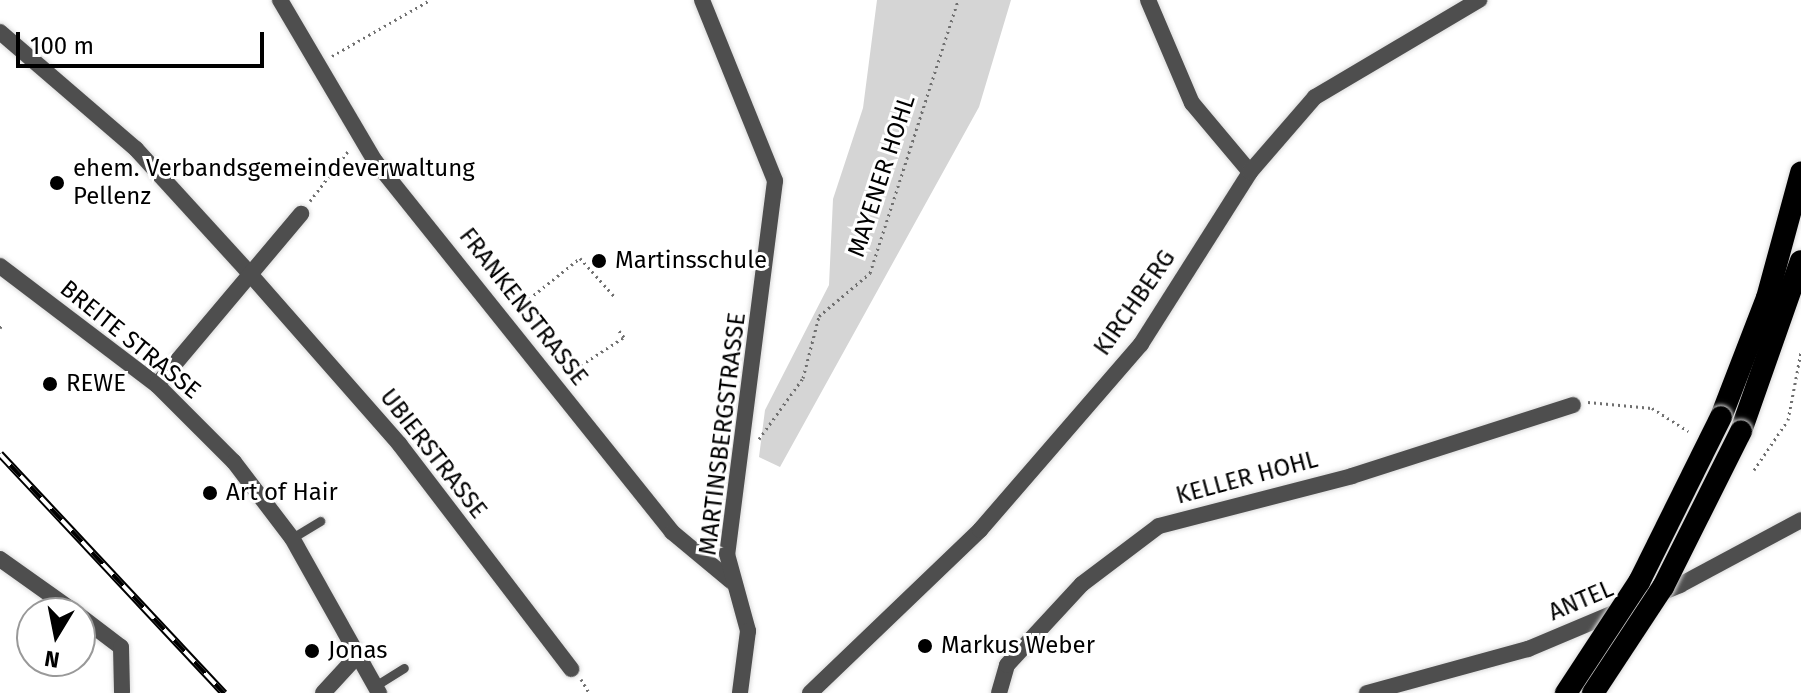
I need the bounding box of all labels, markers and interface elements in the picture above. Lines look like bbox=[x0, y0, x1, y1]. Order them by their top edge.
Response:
scale bar bbox=[20, 16, 268, 66]
text: 100 m bbox=[30, 32, 94, 60]
street label: MAYENER HOHL bbox=[842, 91, 922, 261]
place label: ehem. Verbandsgemeindeverwaltung Pellenz bbox=[73, 155, 475, 211]
marker: ehem. Verbandsgemeindeverwaltung Pellenz bbox=[48, 174, 66, 192]
street label: FRANKENSTRASSE bbox=[453, 223, 593, 391]
street label: KIRCHBERG bbox=[1088, 245, 1182, 361]
place label: Martinsschule bbox=[615, 247, 767, 275]
marker: Martinsschule bbox=[590, 252, 608, 270]
street label: BREITE STRASSE bbox=[54, 275, 206, 405]
street label: MARTINSBERGSTRASSE bbox=[694, 311, 752, 557]
place label: REWE bbox=[66, 370, 126, 398]
marker: REWE bbox=[41, 375, 59, 393]
street label: UBIERSTRASSE bbox=[373, 383, 493, 525]
street label: KELLER HOHL bbox=[1173, 445, 1321, 511]
place label: Art of Hair bbox=[226, 479, 338, 507]
marker: Art of Hair bbox=[201, 484, 219, 502]
street label: ANTEL bbox=[1544, 575, 1618, 627]
north arrow bbox=[16, 597, 96, 677]
place label: Markus Weber bbox=[941, 632, 1095, 660]
place label: Jonas bbox=[328, 637, 387, 665]
marker: Markus Weber bbox=[916, 637, 934, 655]
marker: Jonas bbox=[303, 642, 321, 660]
text: N bbox=[43, 645, 62, 674]

